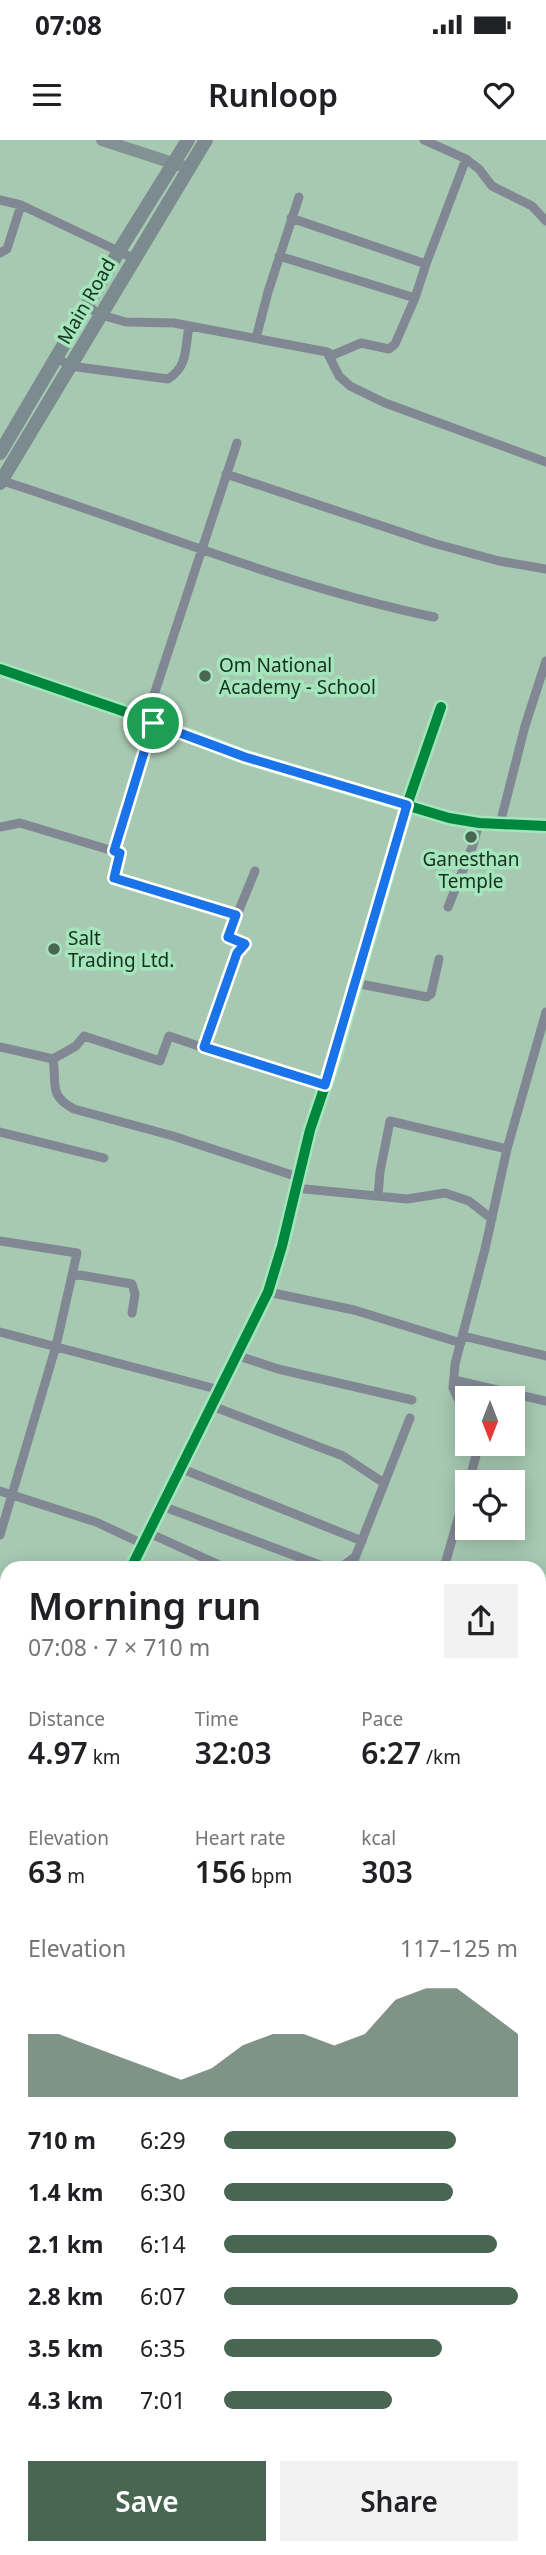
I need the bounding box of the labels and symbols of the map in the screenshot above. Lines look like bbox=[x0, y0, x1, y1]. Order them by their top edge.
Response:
street label: Main Road bbox=[51, 253, 121, 349]
place label: Om National Academy - School bbox=[219, 652, 376, 700]
marker: Om National Academy - School bbox=[197, 668, 213, 684]
pin bbox=[123, 693, 183, 753]
marker: Ganesthan Temple bbox=[463, 829, 479, 845]
place label: Ganesthan Temple bbox=[422, 846, 520, 894]
place label: Salt Trading Ltd. bbox=[68, 925, 174, 973]
marker: Salt Trading Ltd. bbox=[46, 941, 62, 957]
north arrow bbox=[455, 1386, 525, 1456]

